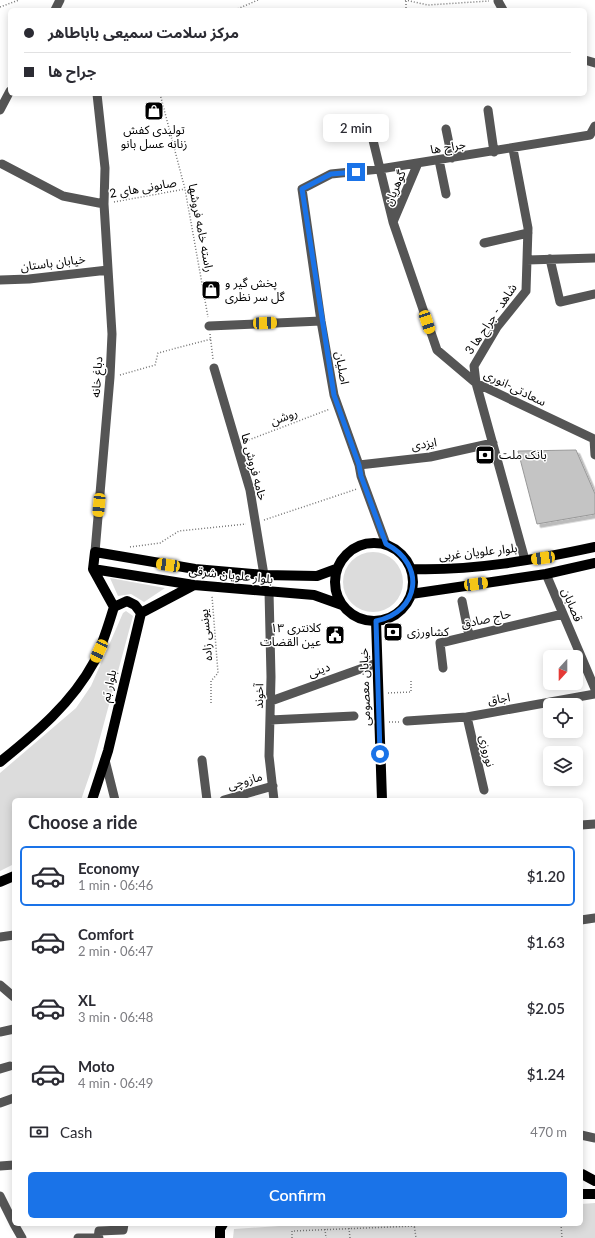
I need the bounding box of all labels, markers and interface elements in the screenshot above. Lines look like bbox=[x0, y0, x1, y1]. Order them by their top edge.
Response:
text: مرکز سلامت سمیعی باباطاهر bbox=[48, 23, 239, 41]
text: جراح ها bbox=[48, 62, 96, 80]
shop icon: تولیدی کفش زنانه عسل بانو bbox=[143, 100, 165, 122]
callout: 2 min bbox=[323, 114, 389, 142]
text: 2 min bbox=[340, 120, 372, 136]
place label: تولیدی کفش زنانه عسل بانو bbox=[121, 122, 187, 151]
street label: جراح ها bbox=[429, 136, 467, 159]
route end bbox=[347, 163, 365, 181]
street label: گوهریان bbox=[380, 167, 409, 208]
street label: صابونی های 2 bbox=[108, 174, 178, 201]
street label: راسته خامه فروشها bbox=[186, 182, 217, 274]
street label: خیابان باستان bbox=[20, 251, 86, 274]
place label: پخش گیر و گل سر نظری bbox=[225, 275, 286, 304]
shop icon: پخش گیر و گل سر نظری bbox=[200, 279, 222, 301]
street label: شاهد - جراح ها 3 bbox=[461, 280, 521, 358]
car bbox=[417, 309, 437, 335]
car bbox=[253, 317, 277, 329]
street label: اصلیان bbox=[332, 350, 353, 386]
street label: دباغ خانه bbox=[88, 356, 107, 398]
street label: سعادتی-انوری bbox=[482, 366, 549, 409]
street label: روشن bbox=[268, 405, 300, 428]
street label: خامه فروش ها bbox=[238, 431, 271, 502]
street label: ایزدی bbox=[410, 434, 438, 453]
bank icon: بانک ملت bbox=[474, 444, 496, 466]
place label: بانک ملت bbox=[499, 447, 547, 462]
car bbox=[92, 493, 106, 517]
street label: بلوار علویان غربی bbox=[438, 540, 518, 563]
car bbox=[530, 550, 556, 566]
car bbox=[155, 557, 181, 573]
street label: بلوار علویان شرقی bbox=[188, 563, 274, 586]
car bbox=[463, 576, 489, 592]
street label: قصابان bbox=[559, 586, 586, 624]
street label: حاج صادق bbox=[460, 606, 513, 633]
street label: یونسی زاده bbox=[196, 608, 215, 662]
place label: کلانتری ۱۳ عین القضات bbox=[260, 620, 322, 649]
bank icon: کشاورزی bbox=[382, 621, 404, 643]
public building icon: کلانتری ۱۳ عین القضات bbox=[324, 624, 346, 646]
place label: کشاورزی bbox=[407, 624, 450, 639]
car bbox=[88, 638, 110, 664]
street label: خیابان معصومی bbox=[356, 648, 373, 726]
north arrow bbox=[543, 650, 583, 690]
map controls bbox=[543, 650, 583, 786]
street label: دینی bbox=[306, 659, 332, 680]
street label: بلوار بَم bbox=[98, 668, 121, 704]
street label: آخوند bbox=[251, 683, 266, 709]
street label: اجاق bbox=[486, 689, 512, 708]
button: locate bbox=[543, 698, 583, 738]
street label: نوروزی bbox=[477, 734, 498, 768]
route start bbox=[371, 745, 389, 763]
button: layers bbox=[543, 746, 583, 786]
street label: مازوچی bbox=[226, 768, 264, 794]
text: Choose a ride bbox=[28, 811, 137, 833]
icon: car bbox=[30, 858, 66, 894]
text: Economy bbox=[78, 859, 139, 877]
text: $1.20 bbox=[527, 867, 565, 885]
text: 1 min · 06:46 bbox=[78, 877, 153, 893]
icon: car bbox=[30, 924, 66, 960]
text: Comfort bbox=[78, 925, 134, 943]
text: $1.63 bbox=[527, 933, 565, 951]
text: 2 min · 06:47 bbox=[78, 943, 153, 959]
icon: car bbox=[30, 990, 66, 1026]
text: XL bbox=[78, 991, 96, 1009]
text: $2.05 bbox=[527, 999, 565, 1017]
text: 3 min · 06:48 bbox=[78, 1009, 153, 1025]
icon: car bbox=[30, 1056, 66, 1092]
text: Moto bbox=[78, 1057, 115, 1075]
text: $1.24 bbox=[527, 1065, 565, 1083]
text: 4 min · 06:49 bbox=[78, 1075, 153, 1091]
icon: cash bbox=[28, 1121, 50, 1143]
text: Cash bbox=[60, 1123, 92, 1141]
text: 470 m bbox=[530, 1124, 567, 1140]
button: Confirm bbox=[28, 1172, 567, 1218]

